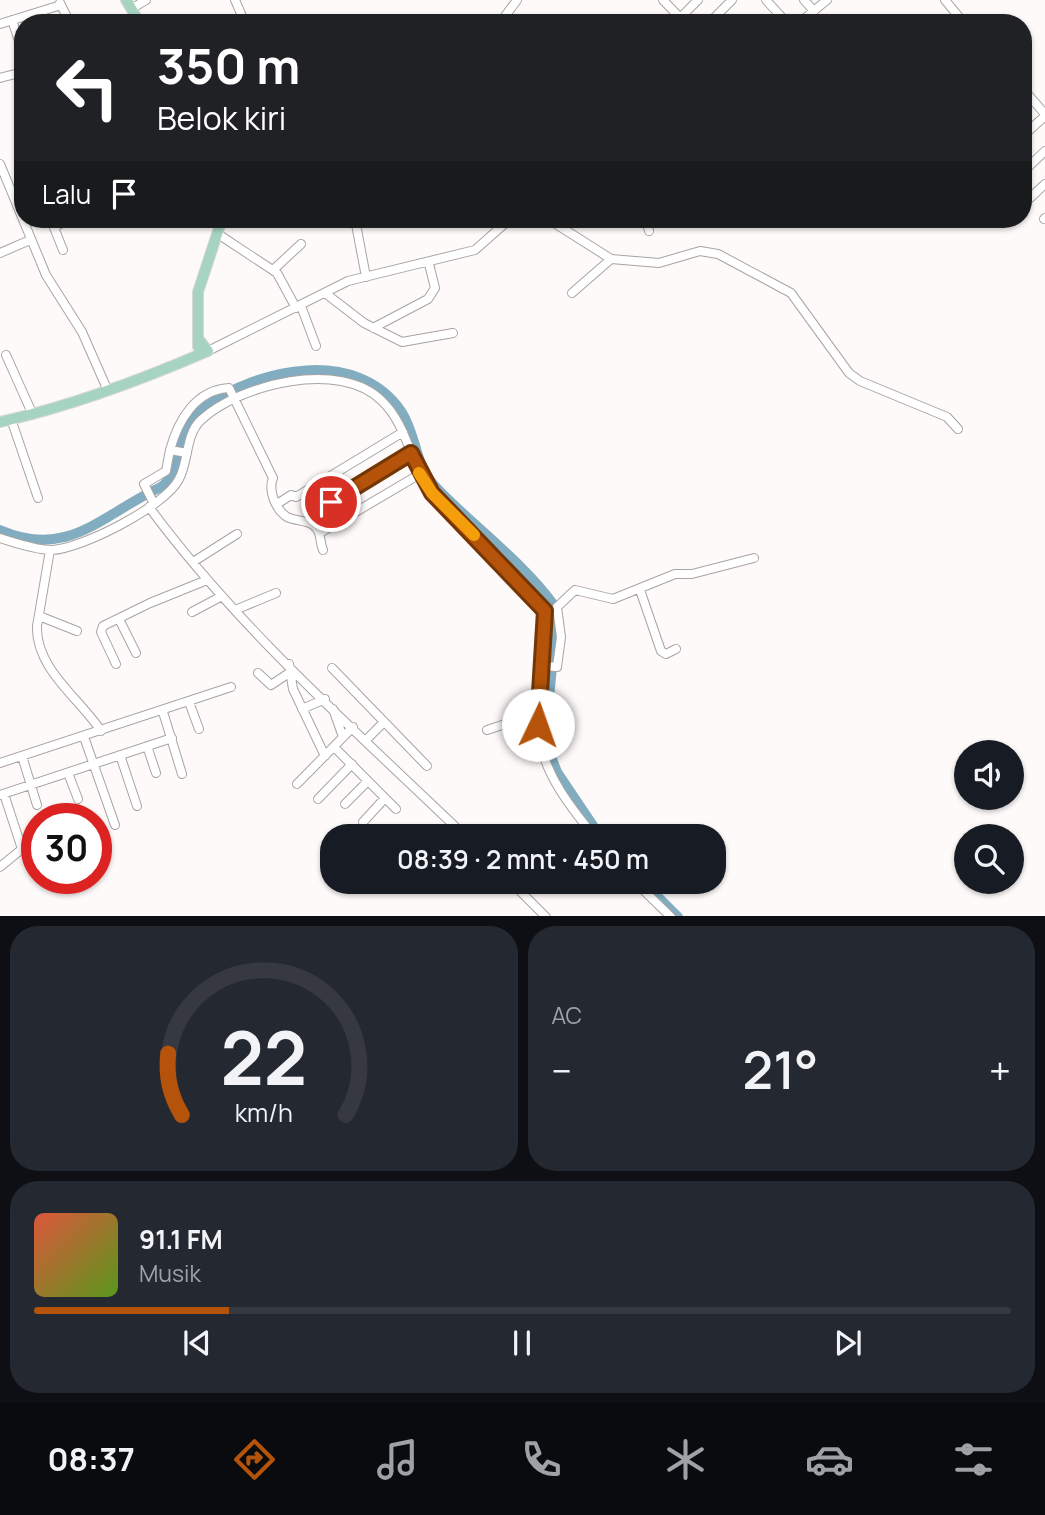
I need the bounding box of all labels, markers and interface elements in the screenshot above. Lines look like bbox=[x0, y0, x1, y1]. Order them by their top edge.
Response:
text: 350 m bbox=[157, 32, 300, 99]
icon: left bbox=[42, 42, 133, 133]
text: Belok kiri bbox=[157, 96, 286, 140]
icon: arrive bbox=[105, 175, 143, 213]
text: Lalu bbox=[42, 176, 91, 212]
pin bbox=[301, 472, 361, 532]
icon: arrive bbox=[312, 483, 350, 521]
position arrow bbox=[501, 688, 575, 762]
map controls bbox=[954, 740, 1024, 894]
button: sound bbox=[954, 740, 1024, 810]
speed limit sign: 30 bbox=[21, 803, 112, 894]
button: search bbox=[954, 824, 1024, 894]
text: 08:39 · 2 mnt · 450 m bbox=[397, 841, 649, 877]
text: AC bbox=[552, 999, 582, 1031]
text: 22 bbox=[220, 1007, 307, 1107]
text: 21° bbox=[743, 1034, 818, 1105]
text: − bbox=[552, 1044, 572, 1096]
text: + bbox=[989, 1044, 1011, 1096]
text: km/h bbox=[235, 1094, 293, 1129]
text: 91.1 FM bbox=[139, 1221, 223, 1257]
text: Musik bbox=[139, 1257, 201, 1289]
icon: previous bbox=[178, 1324, 216, 1362]
icon: pause bbox=[503, 1324, 541, 1362]
icon: next bbox=[829, 1324, 867, 1362]
icon: directions bbox=[230, 1435, 279, 1484]
icon: music bbox=[373, 1435, 422, 1484]
icon: phone bbox=[517, 1435, 566, 1484]
icon: climate bbox=[661, 1435, 710, 1484]
icon: car bbox=[805, 1435, 854, 1484]
icon: filters bbox=[949, 1435, 998, 1484]
text: 08:37 bbox=[47, 1437, 135, 1481]

